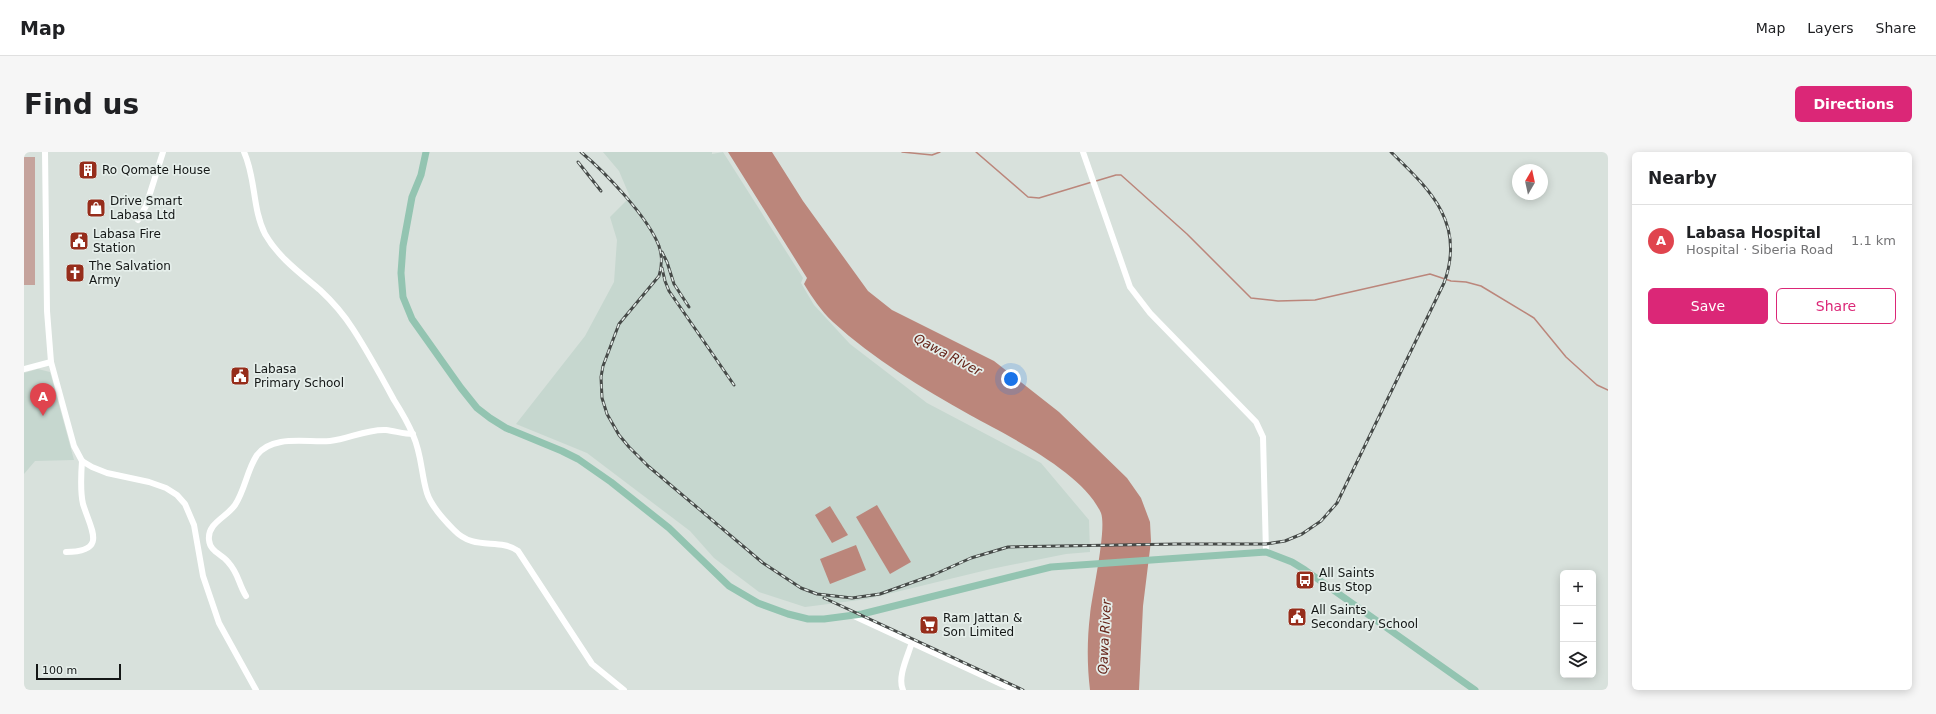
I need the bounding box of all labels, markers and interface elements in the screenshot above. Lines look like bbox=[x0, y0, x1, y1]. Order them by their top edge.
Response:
text: Map bbox=[20, 17, 65, 39]
text: Map bbox=[1756, 20, 1785, 36]
text: Layers bbox=[1807, 20, 1854, 36]
text: Share bbox=[1876, 20, 1916, 36]
button: Directions bbox=[1795, 86, 1912, 122]
text: Find us bbox=[24, 88, 139, 121]
building icon: Ro Qomate House bbox=[77, 159, 99, 181]
place label: Ro Qomate House bbox=[102, 163, 210, 177]
north arrow bbox=[1512, 164, 1548, 200]
text: Nearby bbox=[1648, 168, 1717, 188]
place label: Drive Smart Labasa Ltd bbox=[110, 194, 182, 222]
shop icon: Drive Smart Labasa Ltd bbox=[85, 197, 107, 219]
text: Labasa Hospital bbox=[1686, 224, 1821, 242]
place label: Labasa Fire Station bbox=[93, 227, 161, 255]
public building icon: Labasa Fire Station bbox=[68, 230, 90, 252]
text: A bbox=[1656, 233, 1666, 248]
text: 1.1 km bbox=[1851, 233, 1896, 248]
text: Hospital · Siberia Road bbox=[1686, 242, 1833, 257]
place label: The Salvation Army bbox=[88, 259, 171, 287]
church icon: The Salvation Army bbox=[64, 262, 86, 284]
button: Save bbox=[1648, 288, 1768, 324]
button: Share bbox=[1776, 288, 1896, 324]
water label: Qawa River bbox=[911, 330, 986, 379]
place label: Labasa Primary School bbox=[254, 362, 344, 390]
public building icon: Labasa Primary School bbox=[229, 365, 251, 387]
your location bbox=[1001, 369, 1021, 389]
pin: A bbox=[30, 383, 56, 416]
place label: All Saints Bus Stop bbox=[1319, 566, 1375, 594]
bus stop icon: All Saints Bus Stop bbox=[1294, 569, 1316, 591]
map controls bbox=[1560, 570, 1596, 678]
button: + bbox=[1560, 570, 1596, 606]
water label: Qawa River bbox=[1095, 598, 1114, 675]
place label: All Saints Secondary School bbox=[1311, 603, 1418, 631]
public building icon: All Saints Secondary School bbox=[1286, 606, 1308, 628]
button: − bbox=[1560, 606, 1596, 642]
place label: Ram Jattan & Son Limited bbox=[943, 611, 1022, 639]
supermarket icon: Ram Jattan & Son Limited bbox=[918, 614, 940, 636]
button: layers bbox=[1560, 642, 1596, 678]
scale bar bbox=[36, 662, 121, 681]
text: 100 m bbox=[42, 664, 77, 677]

